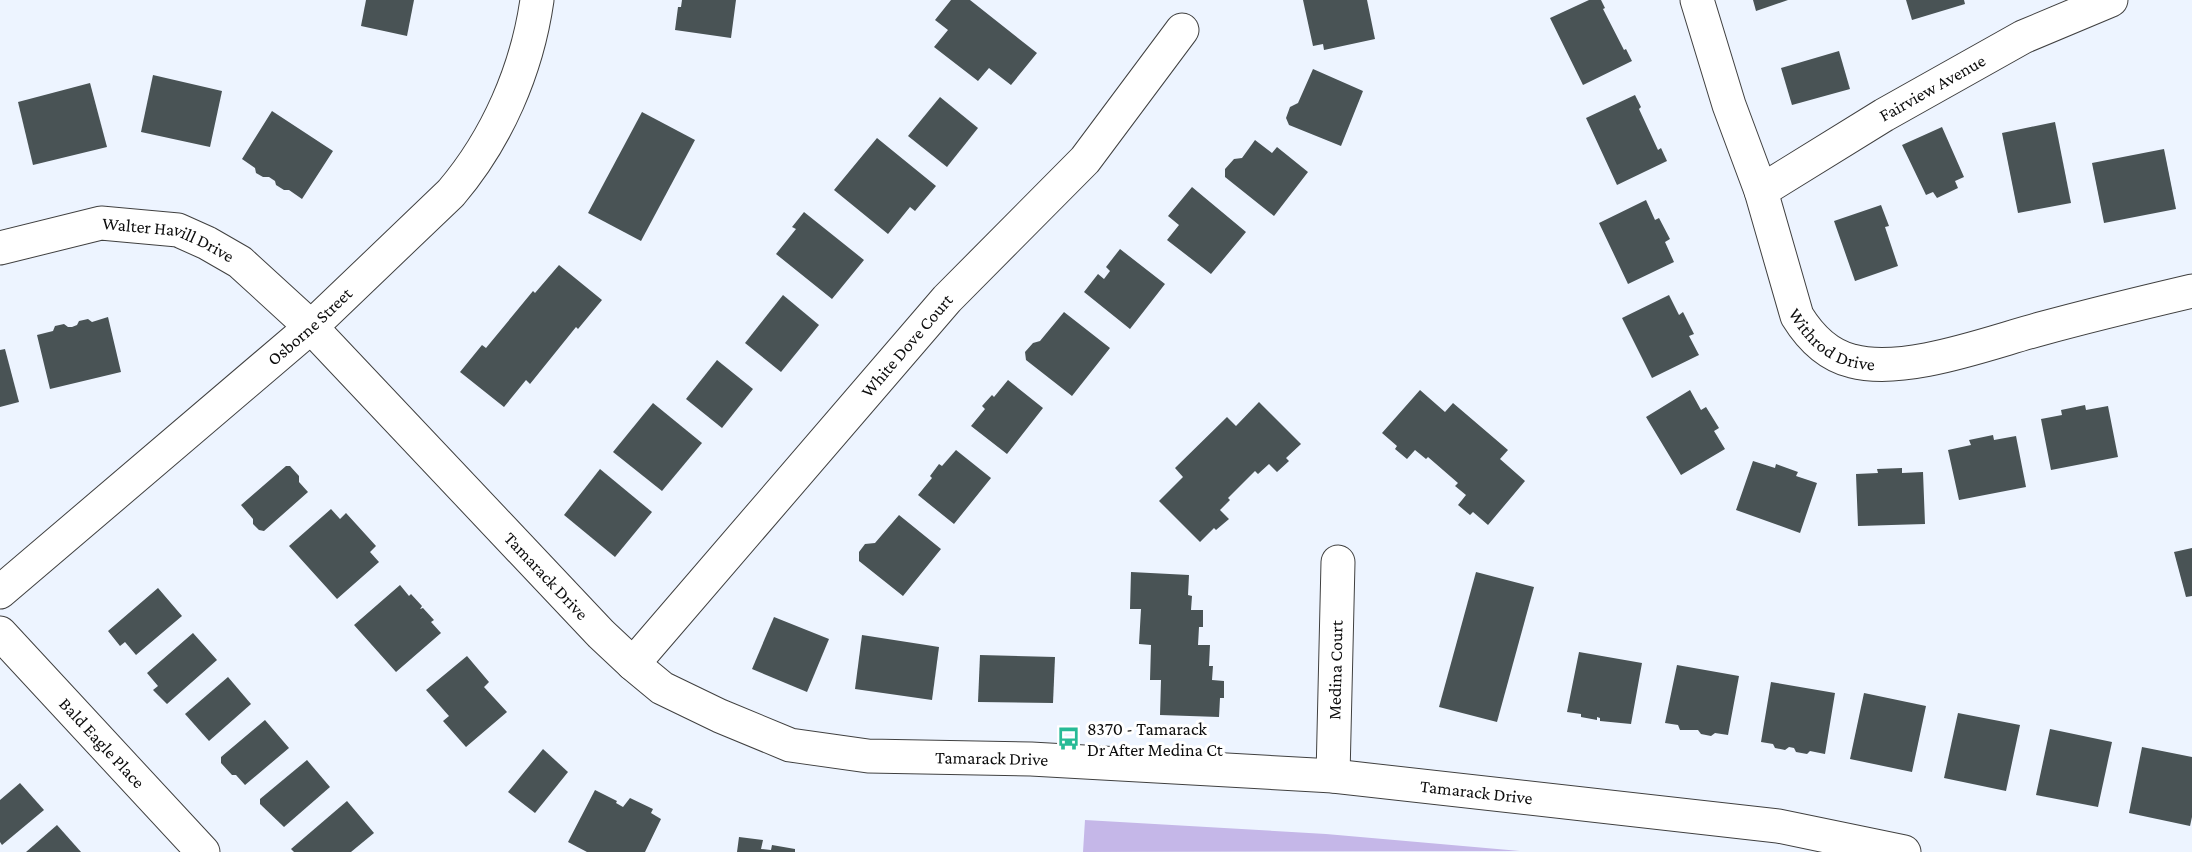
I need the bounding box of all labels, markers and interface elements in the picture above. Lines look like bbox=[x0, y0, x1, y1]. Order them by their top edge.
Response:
street label: Fairview Avenue bbox=[1876, 50, 1989, 126]
street label: Walter Havill Drive bbox=[101, 213, 238, 266]
street label: Osborne Street bbox=[263, 283, 357, 370]
street label: White Dove Court bbox=[857, 289, 957, 401]
street label: Withrod Drive bbox=[1785, 304, 1876, 374]
street label: Tamarack Drive bbox=[500, 528, 592, 624]
street label: Medina Court bbox=[1324, 619, 1347, 720]
street label: Bald Eagle Place bbox=[55, 694, 149, 792]
place label: 8370 - Tamarack Dr After Medina Ct bbox=[1087, 719, 1224, 760]
bus stop icon: 8370 - Tamarack Dr After Medina Ct bbox=[1056, 726, 1082, 752]
street label: Tamarack Drive bbox=[935, 747, 1049, 770]
street label: Tamarack Drive bbox=[1419, 776, 1534, 808]

